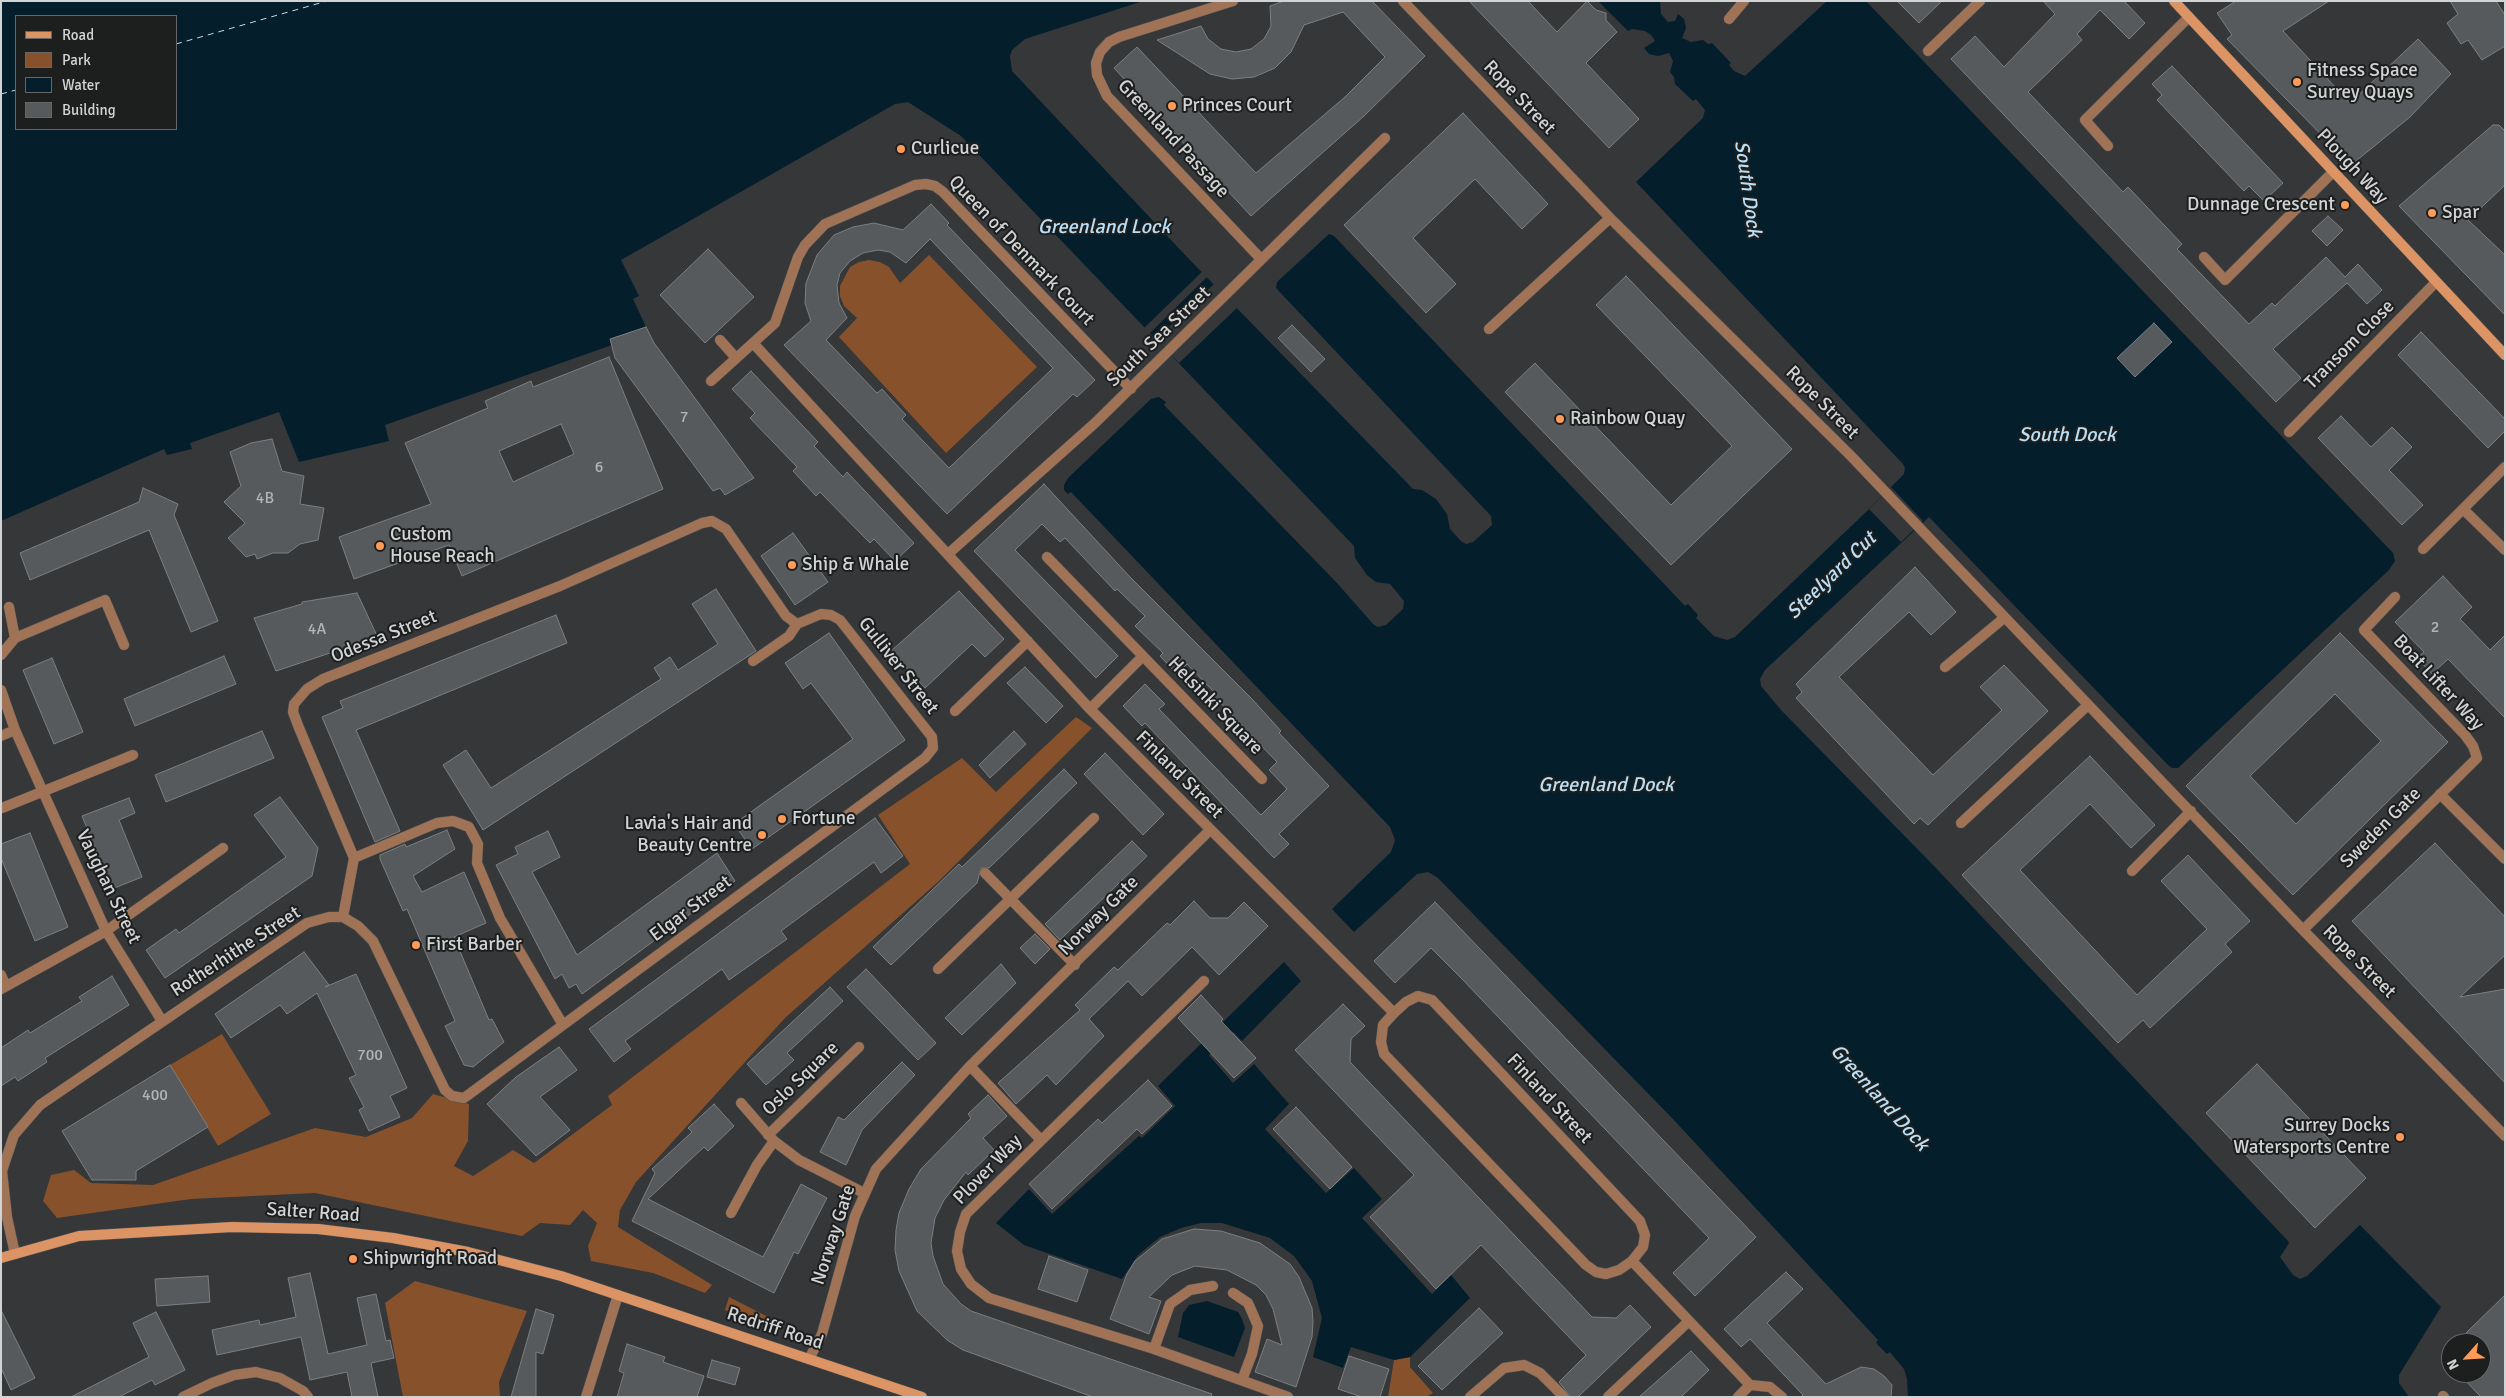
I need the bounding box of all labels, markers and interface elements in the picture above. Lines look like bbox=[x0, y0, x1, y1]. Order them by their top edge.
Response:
legend bbox=[15, 15, 178, 130]
text: Road bbox=[62, 26, 94, 44]
text: Park bbox=[62, 51, 91, 69]
street label: Rope Street bbox=[1478, 56, 1560, 140]
place label: Fitness Space Surrey Quays bbox=[2307, 60, 2418, 104]
street label: Greenland Passage bbox=[1112, 75, 1234, 203]
text: Water bbox=[62, 76, 100, 94]
marker: Fitness Space Surrey Quays bbox=[2291, 76, 2303, 88]
place label: Princes Court bbox=[1182, 95, 1292, 117]
marker: Princes Court bbox=[1166, 100, 1178, 112]
text: Building bbox=[62, 101, 116, 119]
street label: Plough Way bbox=[2311, 125, 2393, 209]
place label: Curlicue bbox=[911, 138, 979, 160]
water label: South Dock bbox=[1728, 139, 1766, 239]
marker: Curlicue bbox=[895, 143, 907, 155]
street label: Queen of Denmark Court bbox=[943, 171, 1099, 331]
place label: Dunnage Crescent bbox=[2187, 194, 2335, 216]
marker: Dunnage Crescent bbox=[2339, 199, 2351, 211]
place label: Spar bbox=[2442, 202, 2479, 224]
marker: Spar bbox=[2426, 207, 2438, 219]
water label: Greenland Lock bbox=[1038, 216, 1170, 240]
street label: South Sea Street bbox=[1102, 282, 1216, 392]
street label: Transom Close bbox=[2300, 295, 2400, 395]
street label: Rope Street bbox=[1781, 362, 1863, 444]
house number: 7 bbox=[680, 408, 688, 428]
place label: Rainbow Quay bbox=[1570, 408, 1685, 430]
marker: Rainbow Quay bbox=[1554, 413, 1566, 425]
water label: South Dock bbox=[2018, 424, 2116, 448]
house number: 6 bbox=[595, 458, 603, 478]
house number: 4B bbox=[256, 489, 274, 509]
place label: Custom House Reach bbox=[390, 524, 495, 568]
water label: Steelyard Cut bbox=[1782, 527, 1882, 625]
marker: Custom House Reach bbox=[374, 540, 386, 552]
place label: Ship & Whale bbox=[802, 554, 909, 576]
marker: Ship & Whale bbox=[786, 559, 798, 571]
street label: Odessa Street bbox=[328, 605, 440, 669]
street label: Gulliver Street bbox=[853, 613, 943, 719]
house number: 2 bbox=[2431, 618, 2439, 638]
house number: 4A bbox=[308, 620, 326, 640]
street label: Boat Lifter Way bbox=[2388, 630, 2488, 736]
street label: Helsinki Square bbox=[1163, 652, 1267, 760]
street label: Finland Street bbox=[1130, 726, 1228, 824]
water label: Greenland Dock bbox=[1538, 774, 1674, 798]
street label: Sweden Gate bbox=[2336, 783, 2426, 873]
place label: Fortune bbox=[792, 808, 856, 830]
place label: Lavia's Hair and Beauty Centre bbox=[624, 813, 752, 857]
marker: Fortune bbox=[776, 813, 788, 825]
street label: Vaughan Street bbox=[71, 826, 145, 948]
marker: Lavia's Hair and Beauty Centre bbox=[756, 829, 768, 841]
street label: Elgar Street bbox=[646, 871, 736, 947]
street label: Norway Gate bbox=[1054, 871, 1144, 961]
street label: Rotherhithe Street bbox=[167, 902, 305, 1002]
street label: Rope Street bbox=[2318, 921, 2400, 1003]
place label: First Barber bbox=[426, 934, 522, 956]
marker: First Barber bbox=[410, 939, 422, 951]
street label: Oslo Square bbox=[758, 1037, 844, 1121]
water label: Greenland Dock bbox=[1825, 1040, 1933, 1156]
house number: 700 bbox=[357, 1046, 383, 1066]
street label: Finland Street bbox=[1502, 1049, 1596, 1149]
house number: 400 bbox=[142, 1086, 168, 1106]
place label: Surrey Docks Watersports Centre bbox=[2233, 1115, 2390, 1159]
street label: Plover Way bbox=[949, 1130, 1027, 1210]
marker: Surrey Docks Watersports Centre bbox=[2394, 1131, 2406, 1143]
street label: Norway Gate bbox=[807, 1182, 861, 1288]
street label: Salter Road bbox=[266, 1198, 360, 1228]
place label: Shipwright Road bbox=[363, 1248, 497, 1270]
marker: Shipwright Road bbox=[347, 1253, 359, 1265]
street label: Redriff Road bbox=[724, 1303, 826, 1355]
north arrow bbox=[2441, 1333, 2491, 1383]
text: N bbox=[2443, 1356, 2463, 1372]

